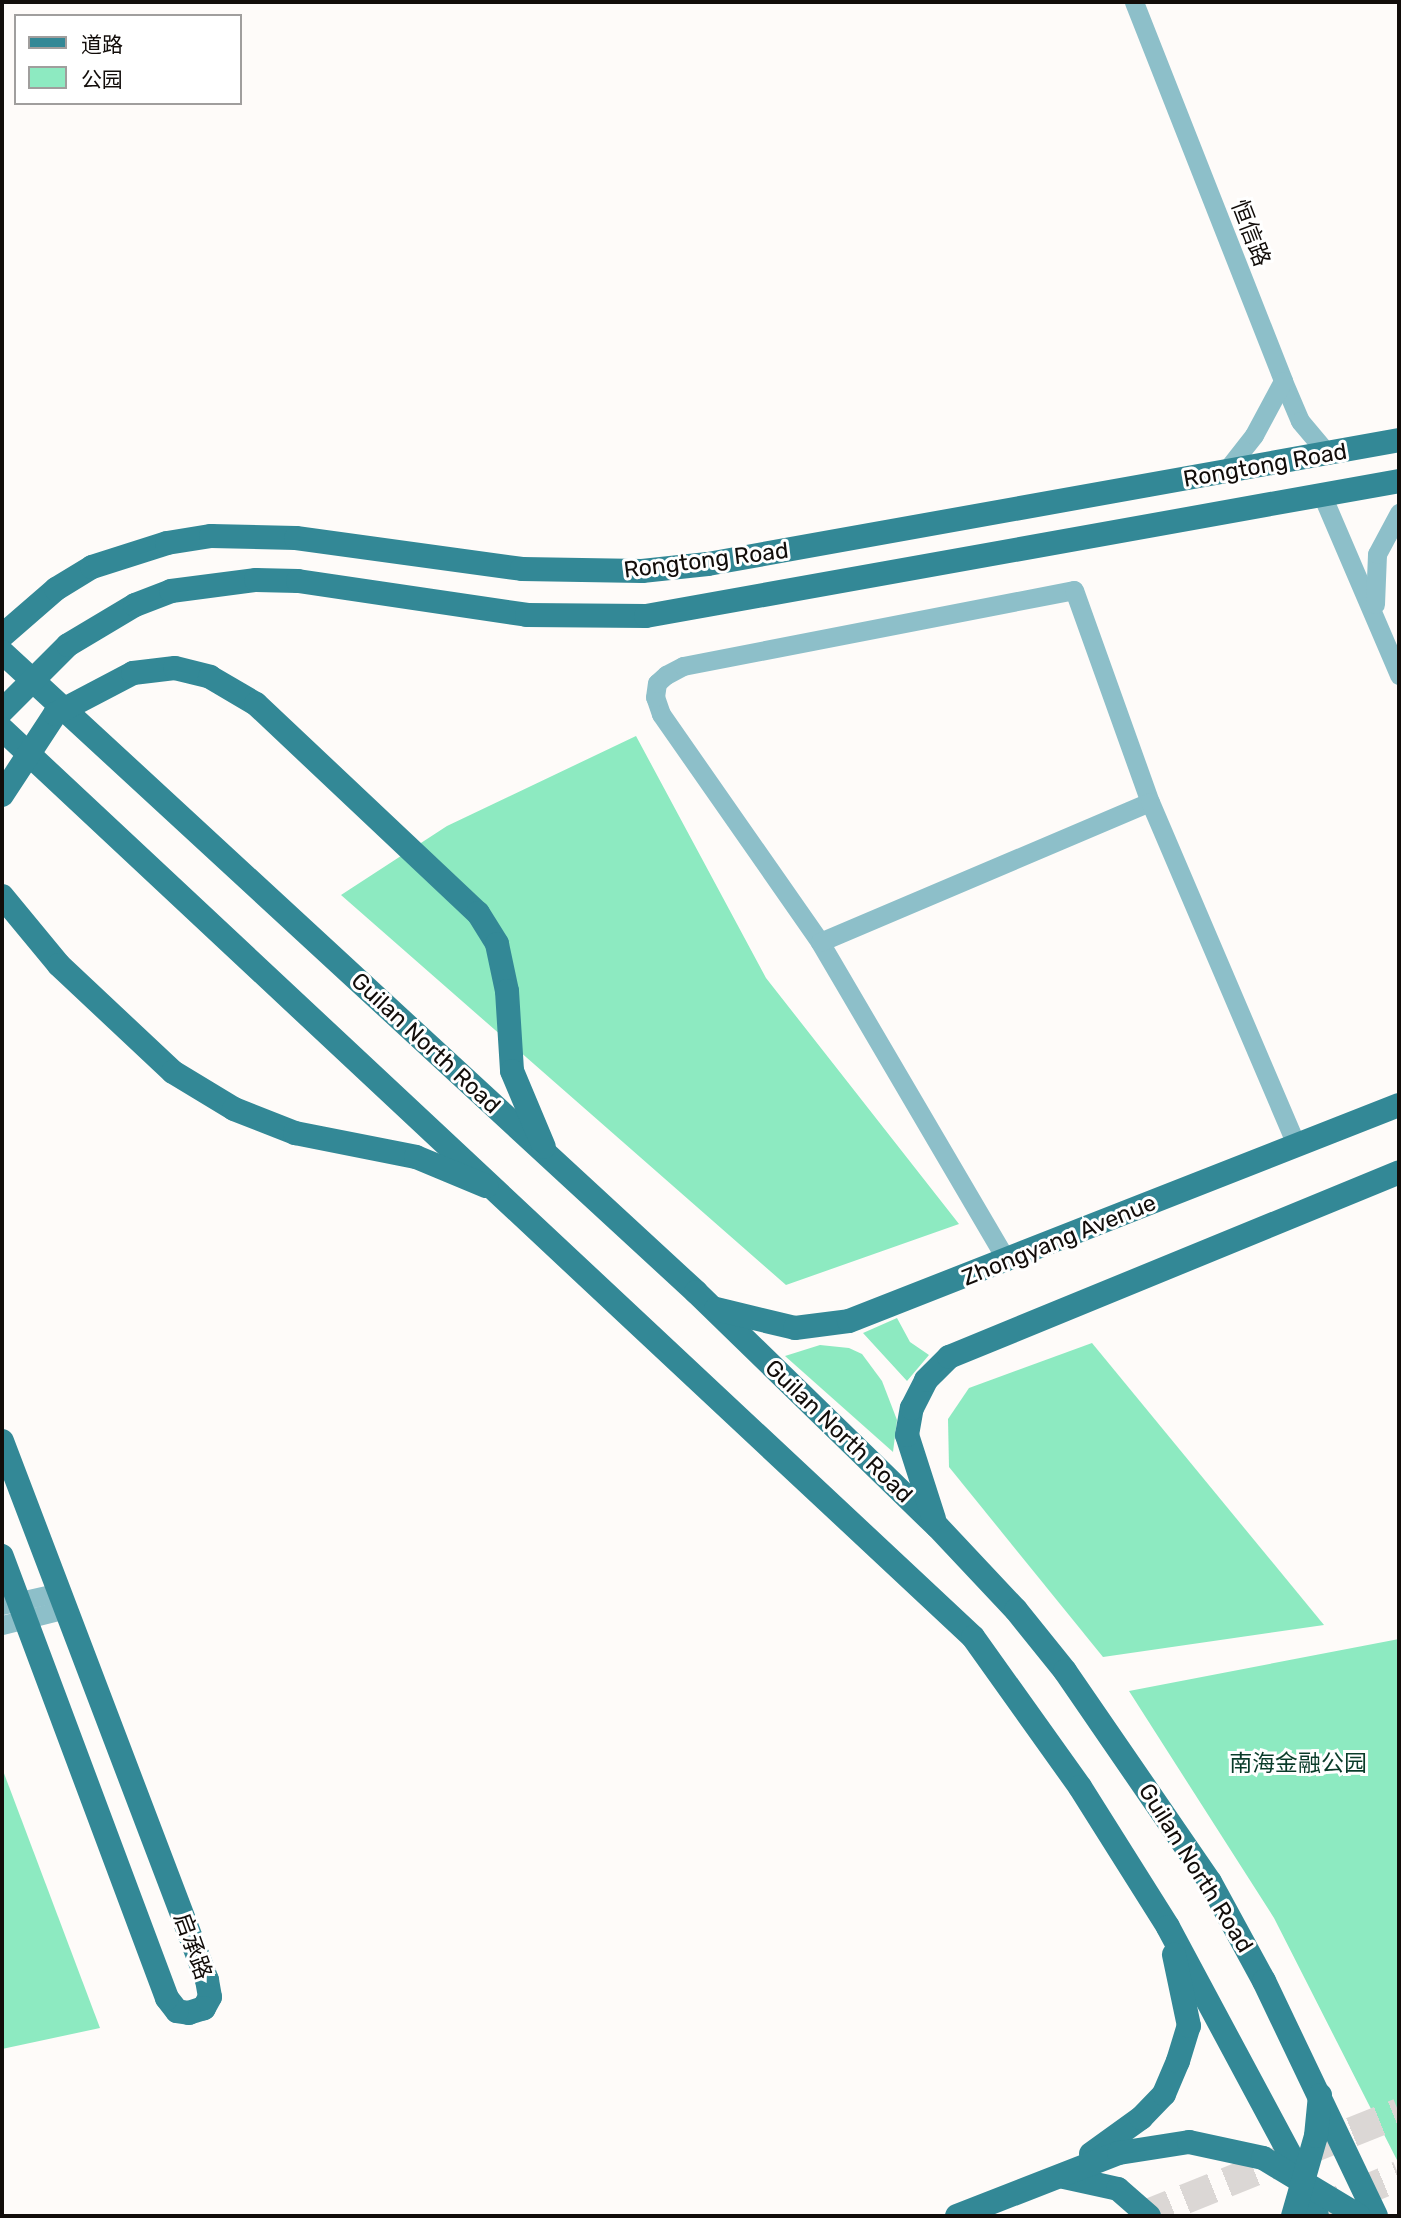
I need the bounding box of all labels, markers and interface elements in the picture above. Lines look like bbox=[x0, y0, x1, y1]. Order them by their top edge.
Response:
legend bbox=[14, 14, 242, 105]
text: 道路 bbox=[81, 32, 123, 57]
text: 公园 bbox=[81, 67, 123, 92]
street label: 恒信路 bbox=[1226, 196, 1276, 270]
street label: Rongtong Road bbox=[1181, 437, 1349, 493]
street label: Rongtong Road bbox=[622, 536, 790, 584]
street label: Guilan North Road bbox=[346, 967, 506, 1119]
street label: Zhongyang Avenue bbox=[958, 1188, 1160, 1292]
street label: Guilan North Road bbox=[760, 1354, 918, 1508]
park label: 南海金融公园 bbox=[1229, 1749, 1367, 1777]
street label: Guilan North Road bbox=[1133, 1778, 1259, 1958]
street label: 启承路 bbox=[168, 1909, 218, 1983]

